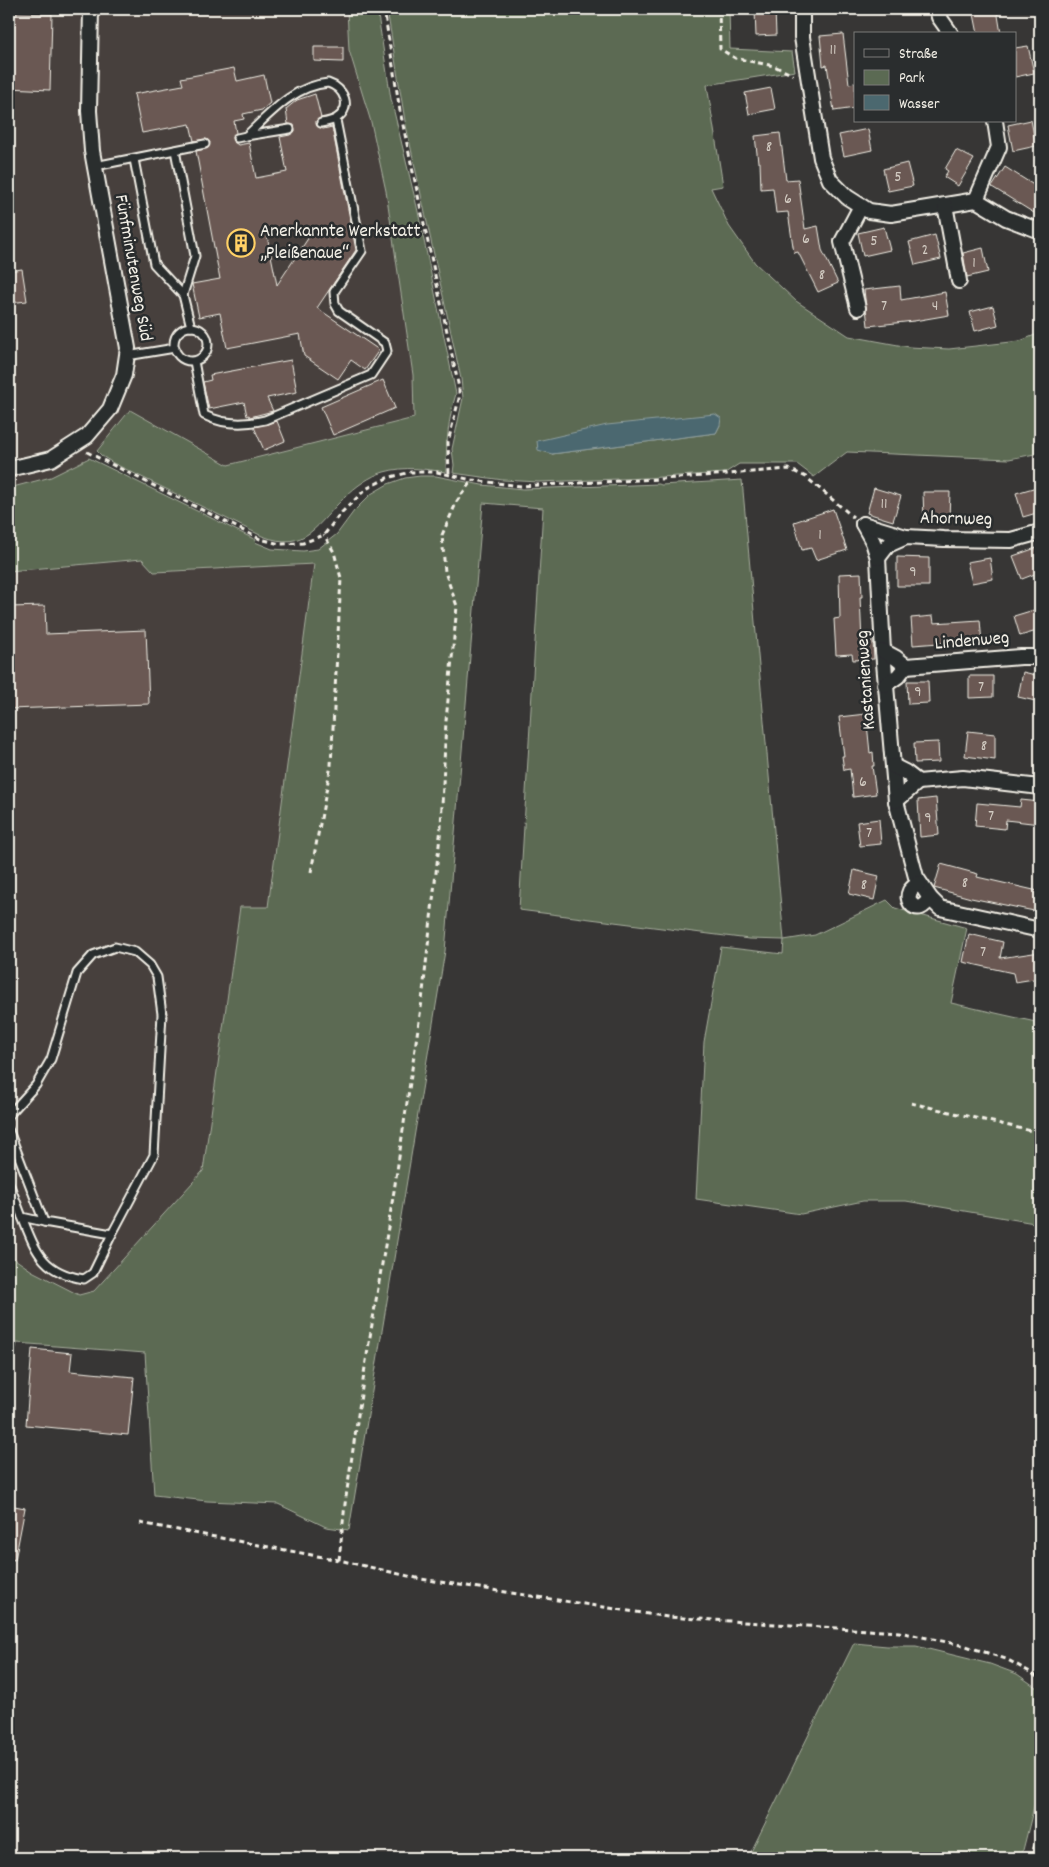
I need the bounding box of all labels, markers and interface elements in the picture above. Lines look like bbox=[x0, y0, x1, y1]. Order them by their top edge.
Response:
legend bbox=[854, 32, 1016, 122]
house number: 11 bbox=[829, 39, 837, 62]
text: Straße bbox=[899, 44, 938, 66]
text: Park bbox=[899, 68, 925, 90]
text: Wasser bbox=[899, 94, 940, 116]
house number: 8 bbox=[766, 136, 772, 159]
house number: 5 bbox=[894, 166, 902, 189]
house number: 6 bbox=[784, 188, 792, 211]
street label: Fünfminutenweg Süd bbox=[106, 193, 158, 343]
place label: Anerkannte Werkstatt „Pleißenaue“ bbox=[260, 219, 421, 268]
building icon: Anerkannte Werkstatt „Pleißenaue“ bbox=[226, 228, 256, 258]
house number: 6 bbox=[802, 228, 810, 251]
house number: 5 bbox=[870, 230, 878, 253]
house number: 2 bbox=[922, 239, 929, 262]
house number: 1 bbox=[972, 252, 976, 275]
house number: 8 bbox=[819, 264, 825, 287]
house number: 7 bbox=[881, 295, 887, 318]
house number: 4 bbox=[932, 295, 938, 318]
house number: 11 bbox=[880, 493, 888, 516]
street label: Ahornweg bbox=[920, 506, 992, 534]
house number: 1 bbox=[818, 524, 822, 547]
house number: 9 bbox=[909, 561, 917, 584]
street label: Lindenweg bbox=[933, 625, 1011, 659]
street label: Kastanienweg bbox=[850, 629, 884, 731]
house number: 7 bbox=[978, 676, 984, 699]
house number: 9 bbox=[914, 681, 922, 704]
house number: 8 bbox=[981, 735, 987, 758]
house number: 6 bbox=[859, 771, 867, 794]
house number: 7 bbox=[988, 805, 994, 828]
house number: 9 bbox=[924, 807, 932, 830]
house number: 7 bbox=[866, 822, 872, 845]
house number: 8 bbox=[962, 872, 968, 895]
house number: 8 bbox=[861, 874, 867, 897]
house number: 7 bbox=[980, 941, 986, 964]

